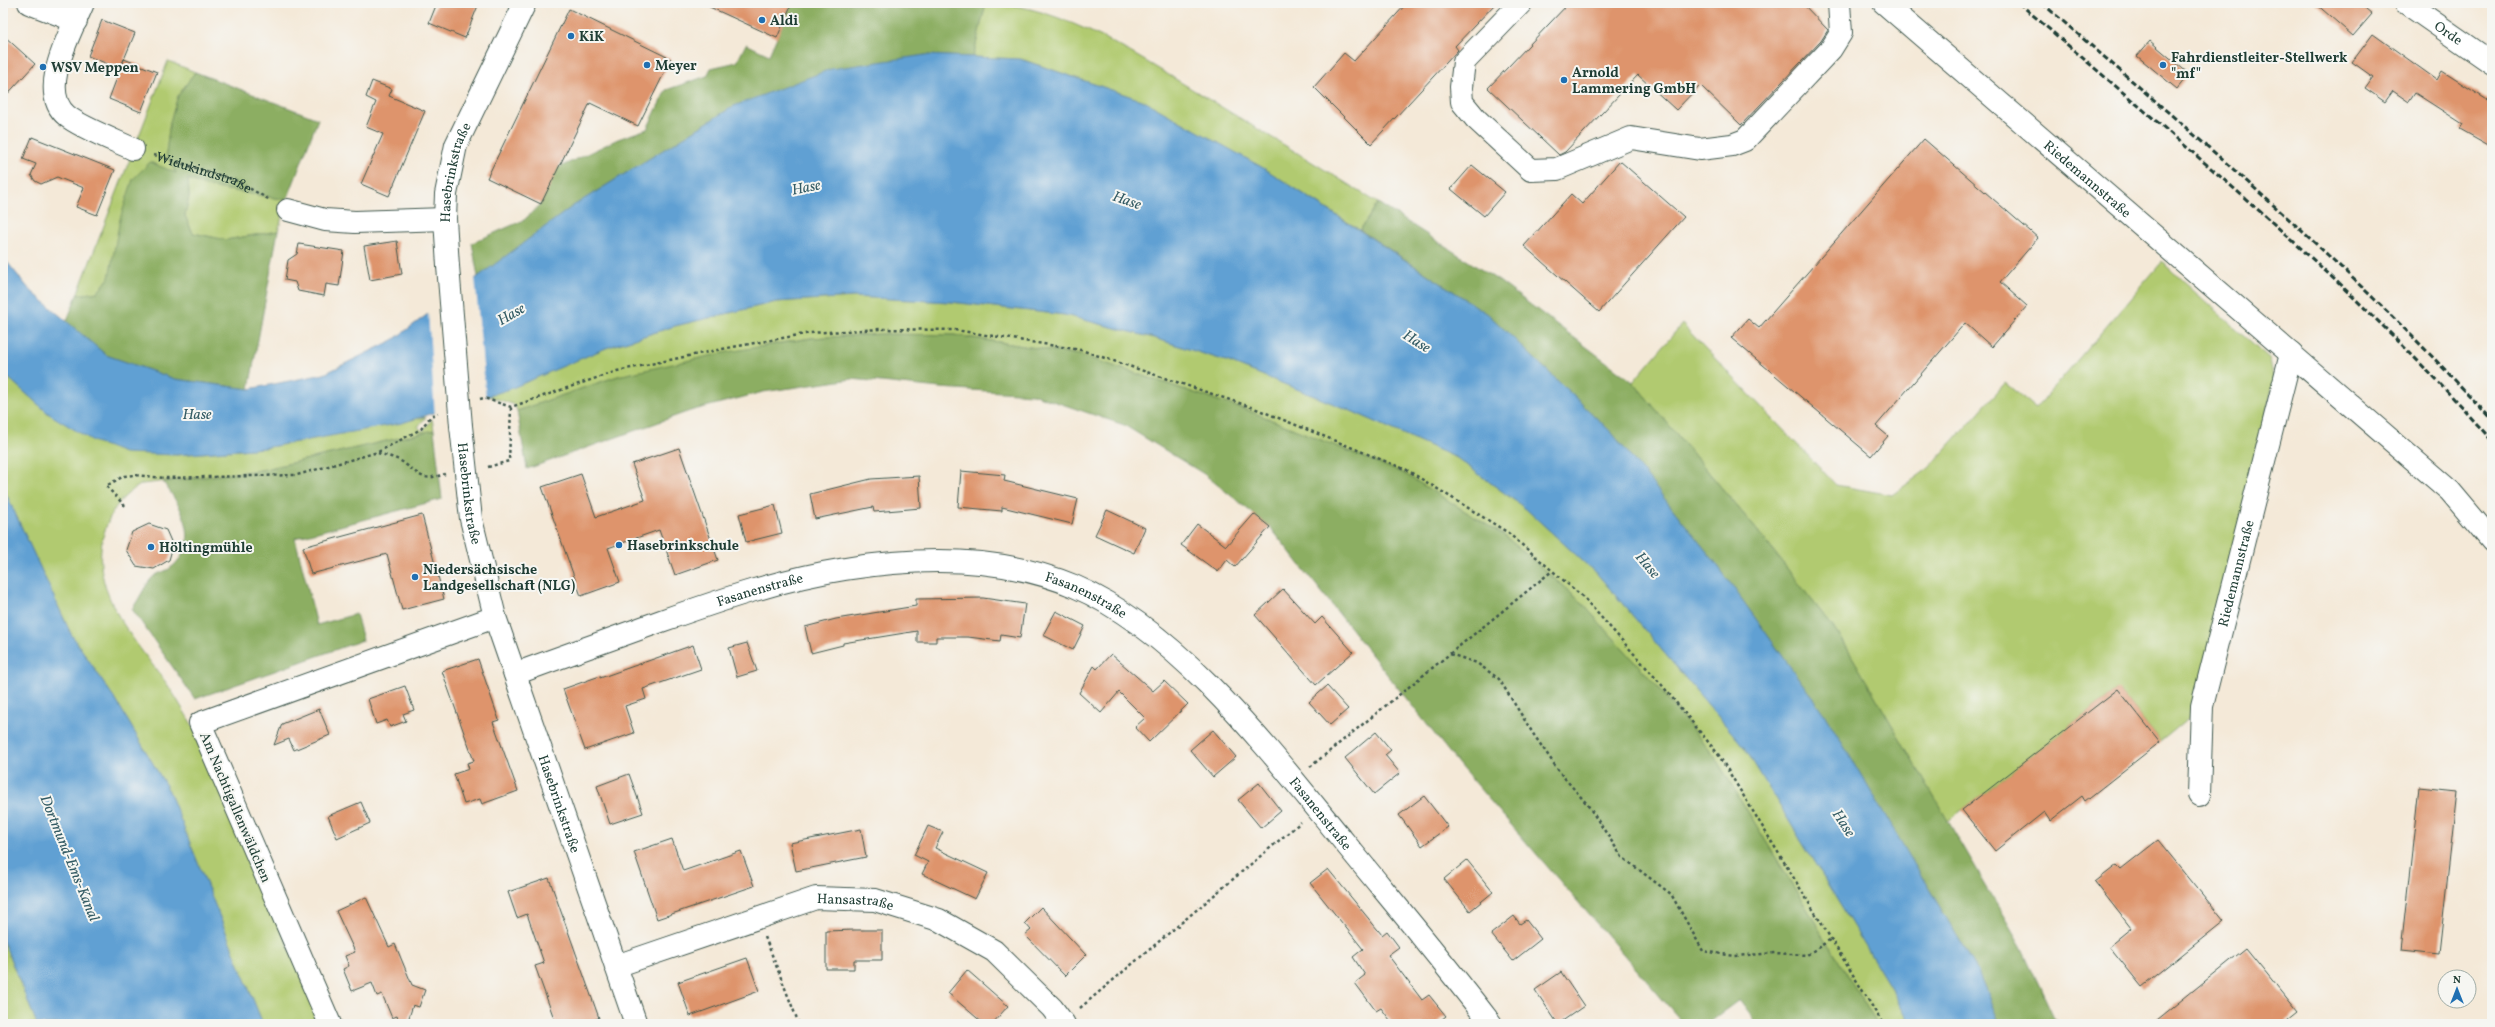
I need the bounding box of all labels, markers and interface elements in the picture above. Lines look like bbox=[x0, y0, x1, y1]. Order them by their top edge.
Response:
place label: Aldi bbox=[770, 12, 798, 31]
marker: Aldi bbox=[757, 15, 767, 25]
street label: Orde bbox=[2430, 17, 2466, 51]
place label: KiK bbox=[579, 28, 604, 47]
marker: KiK bbox=[566, 31, 576, 41]
place label: Fahrdienstleiter-Stellwerk "mf" bbox=[2171, 49, 2348, 84]
place label: Meyer bbox=[655, 57, 697, 76]
place label: WSV Meppen bbox=[51, 59, 139, 78]
marker: Meyer bbox=[642, 60, 652, 70]
marker: Fahrdienstleiter-Stellwerk "mf" bbox=[2158, 60, 2168, 70]
marker: WSV Meppen bbox=[38, 62, 48, 72]
place label: Arnold Lammering GmbH bbox=[1572, 64, 1696, 99]
marker: Arnold Lammering GmbH bbox=[1559, 75, 1569, 85]
street label: Hasebrinkstraße bbox=[437, 119, 477, 223]
street label: Riedemannstraße bbox=[2039, 137, 2135, 223]
street label: Widukindstraße bbox=[153, 148, 255, 199]
water label: Hase bbox=[790, 175, 823, 202]
water label: Hase bbox=[1109, 187, 1144, 216]
water label: Hase bbox=[494, 299, 530, 332]
water label: Hase bbox=[1398, 326, 1435, 359]
water label: Hase bbox=[183, 405, 212, 426]
street label: Hasebrinkstraße bbox=[452, 442, 485, 547]
street label: Riedemannstraße bbox=[2214, 518, 2260, 629]
place label: Hasebrinkschule bbox=[627, 537, 739, 556]
place label: Höltingmühle bbox=[159, 539, 253, 558]
marker: Hasebrinkschule bbox=[614, 540, 624, 550]
marker: Höltingmühle bbox=[146, 542, 156, 552]
water label: Hase bbox=[1629, 548, 1665, 584]
place label: Niedersächsische Landgesellschaft (NLG) bbox=[423, 561, 576, 596]
street label: Fasanenstraße bbox=[1042, 568, 1131, 624]
street label: Fasanenstraße bbox=[714, 569, 806, 612]
marker: Niedersächsische Landgesellschaft (NLG) bbox=[410, 572, 420, 582]
street label: Am Nachtigallenwäldchen bbox=[194, 729, 275, 886]
street label: Hasebrinkstraße bbox=[532, 753, 584, 856]
street label: Fasanenstraße bbox=[1284, 774, 1355, 855]
water label: Dortmund-Ems-Kanal bbox=[34, 792, 104, 925]
water label: Hase bbox=[1826, 806, 1860, 842]
street label: Hansastraße bbox=[817, 890, 896, 916]
north arrow bbox=[2437, 969, 2477, 1009]
text: N bbox=[2453, 973, 2461, 988]

